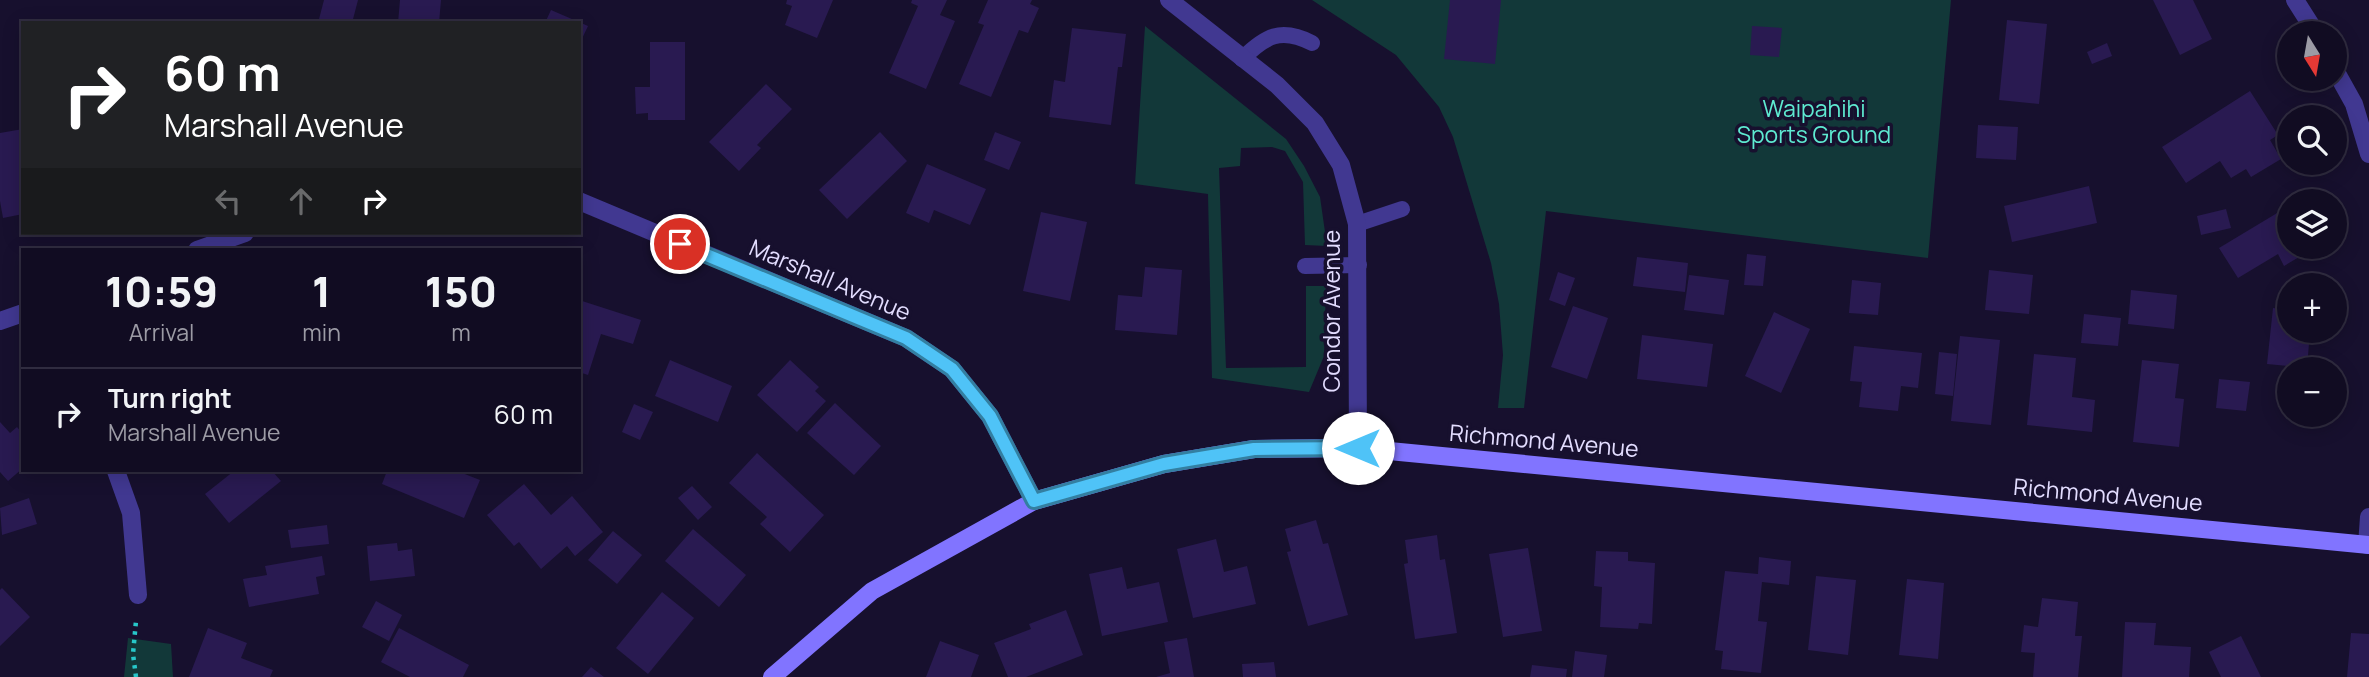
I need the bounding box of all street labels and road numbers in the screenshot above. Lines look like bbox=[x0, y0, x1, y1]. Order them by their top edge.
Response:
street label: Condor Avenue bbox=[1315, 230, 1347, 392]
street label: Marshall Avenue bbox=[745, 231, 916, 328]
street label: Richmond Avenue bbox=[1448, 416, 1640, 464]
street label: Richmond Avenue bbox=[2012, 470, 2204, 518]

